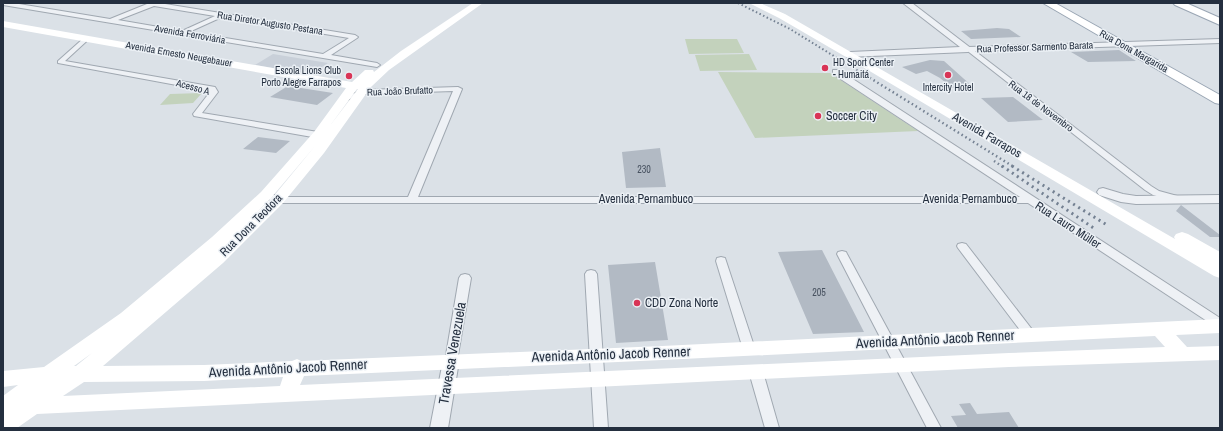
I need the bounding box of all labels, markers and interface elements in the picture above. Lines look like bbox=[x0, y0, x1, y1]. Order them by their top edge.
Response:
street label: Rua Diretor Augusto Pestana bbox=[216, 8, 324, 38]
street label: Avenida Ferroviária bbox=[152, 21, 227, 47]
street label: Rua Dona Margarida bbox=[1097, 27, 1171, 75]
street label: Avenida Ernesto Neugebauer bbox=[124, 38, 234, 70]
street label: Rua Professor Sarmento Barata bbox=[976, 38, 1094, 56]
place label: HD Sport Center - Humaitá bbox=[833, 56, 894, 81]
marker: HD Sport Center - Humaitá bbox=[820, 63, 830, 73]
place label: Escola Lions Club Porto Alegre Farrapos bbox=[261, 64, 341, 89]
marker: Intercity Hotel bbox=[943, 70, 953, 80]
marker: Escola Lions Club Porto Alegre Farrapos bbox=[344, 71, 354, 81]
street label: Acesso A bbox=[174, 76, 212, 98]
street label: Rua 18 de Novembro bbox=[1006, 77, 1076, 135]
place label: Intercity Hotel bbox=[923, 81, 973, 94]
street label: Rua João Brufatto bbox=[367, 83, 434, 99]
place label: Soccer City bbox=[826, 108, 877, 124]
street label: Avenida Farrapos bbox=[949, 108, 1025, 161]
marker: Soccer City bbox=[813, 111, 823, 121]
house number: 230 bbox=[637, 163, 651, 176]
street label: Rua Dona Teodora bbox=[216, 190, 286, 260]
street label: Avenida Pernambuco bbox=[598, 191, 693, 207]
street label: Avenida Pernambuco bbox=[922, 191, 1017, 207]
street label: Rua Lauro Müller bbox=[1032, 198, 1105, 253]
house number: 205 bbox=[812, 286, 826, 299]
place label: CDD Zona Norte bbox=[645, 295, 718, 311]
marker: CDD Zona Norte bbox=[632, 298, 642, 308]
street label: Travessa Venezuela bbox=[434, 300, 470, 406]
street label: Avenida Antônio Jacob Renner bbox=[854, 326, 1015, 352]
street label: Avenida Antônio Jacob Renner bbox=[530, 342, 691, 366]
street label: Avenida Antônio Jacob Renner bbox=[207, 355, 368, 381]

